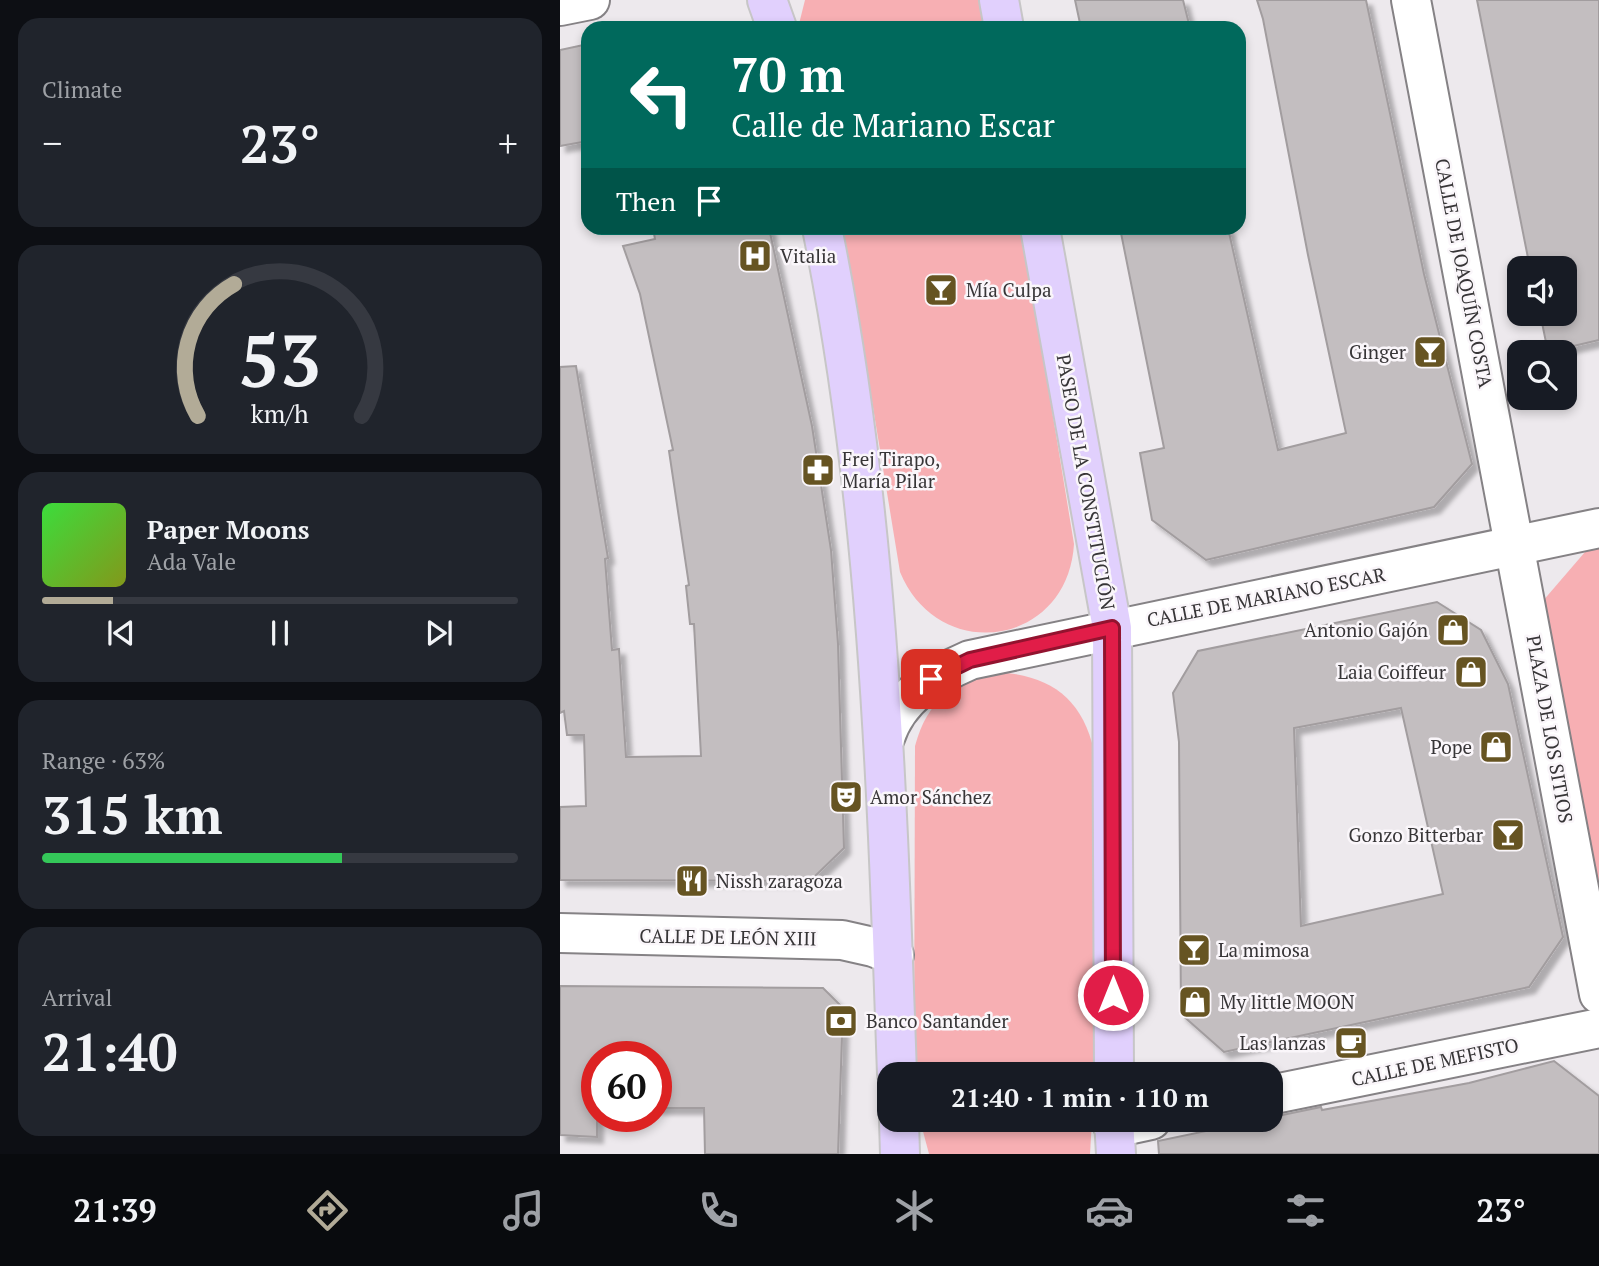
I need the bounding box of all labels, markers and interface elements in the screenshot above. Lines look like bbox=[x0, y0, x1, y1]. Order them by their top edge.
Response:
text: 70 m bbox=[731, 41, 845, 106]
icon: left bbox=[616, 49, 707, 140]
text: Climate bbox=[42, 74, 122, 105]
text: Calle de Mariano Escar bbox=[731, 104, 1055, 146]
text: 23° bbox=[240, 109, 320, 178]
text: − bbox=[42, 118, 62, 168]
text: + bbox=[498, 118, 518, 168]
street label: CALLE DE JOAQUÍN COSTA bbox=[1430, 156, 1499, 390]
icon: arrive bbox=[690, 182, 728, 220]
text: Then bbox=[616, 184, 676, 218]
hospital icon: Vitalia bbox=[736, 237, 774, 275]
place label: Vitalia bbox=[780, 243, 837, 268]
map controls bbox=[1507, 256, 1577, 410]
button: sound bbox=[1507, 256, 1577, 326]
bar icon: Mía Culpa bbox=[922, 271, 960, 309]
place label: Mía Culpa bbox=[966, 277, 1052, 302]
text: 53 bbox=[239, 310, 321, 407]
bar icon: Ginger bbox=[1411, 333, 1449, 371]
place label: Ginger bbox=[1349, 339, 1407, 364]
button: search bbox=[1507, 340, 1577, 410]
street label: PASEO DE LA CONSTITUCIÓN bbox=[1052, 352, 1121, 612]
text: km/h bbox=[251, 397, 309, 430]
place label: Frej Tirapo, María Pilar bbox=[842, 446, 940, 493]
pharmacy icon: Frej Tirapo, María Pilar bbox=[799, 451, 837, 489]
text: Paper Moons bbox=[147, 512, 310, 546]
text: Ada Vale bbox=[147, 546, 236, 577]
street label: CALLE DE MARIANO ESCAR bbox=[1145, 561, 1387, 632]
shop icon: Antonio Gajón bbox=[1434, 611, 1472, 649]
icon: previous bbox=[102, 614, 140, 652]
icon: pause bbox=[261, 614, 299, 652]
icon: next bbox=[420, 614, 458, 652]
place label: Antonio Gajón bbox=[1304, 617, 1428, 642]
street label: PLAZA DE LOS SITIOS bbox=[1522, 633, 1579, 825]
pin bbox=[901, 649, 961, 709]
shop icon: Laia Coiffeur bbox=[1452, 653, 1490, 691]
place label: Laia Coiffeur bbox=[1338, 659, 1447, 684]
icon: arrive bbox=[912, 660, 950, 698]
shop icon: Pope bbox=[1477, 728, 1515, 766]
place label: Pope bbox=[1430, 734, 1472, 759]
text: Range · 63% bbox=[42, 745, 165, 776]
theatre icon: Amor Sánchez bbox=[827, 778, 865, 816]
text: 315 km bbox=[42, 780, 223, 849]
place label: Amor Sánchez bbox=[870, 784, 992, 809]
bar icon: Gonzo Bitterbar bbox=[1489, 816, 1527, 854]
place label: Gonzo Bitterbar bbox=[1348, 822, 1484, 847]
restaurant icon: Nissh zaragoza bbox=[673, 862, 711, 900]
place label: Nissh zaragoza bbox=[716, 868, 843, 893]
street label: CALLE DE LEÓN XIII bbox=[639, 922, 817, 951]
bar icon: La mimosa bbox=[1175, 931, 1213, 969]
place label: La mimosa bbox=[1218, 937, 1310, 962]
position arrow bbox=[1076, 958, 1150, 1032]
text: Arrival bbox=[42, 982, 113, 1013]
shop icon: My little MOON bbox=[1176, 983, 1214, 1021]
place label: My little MOON bbox=[1220, 989, 1355, 1014]
bank icon: Banco Santander bbox=[822, 1002, 860, 1040]
place label: Banco Santander bbox=[866, 1008, 1009, 1033]
text: 21:40 bbox=[42, 1017, 177, 1086]
cafe icon: Las lanzas bbox=[1332, 1024, 1370, 1062]
place label: Las lanzas bbox=[1239, 1030, 1326, 1055]
street label: CALLE DE MEFISTO bbox=[1349, 1032, 1521, 1091]
speed limit sign: 60 bbox=[581, 1041, 672, 1132]
text: 21:40 · 1 min · 110 m bbox=[951, 1080, 1209, 1114]
icon: directions bbox=[303, 1186, 352, 1235]
icon: music bbox=[499, 1186, 548, 1235]
icon: phone bbox=[694, 1186, 743, 1235]
icon: climate bbox=[890, 1186, 939, 1235]
icon: car bbox=[1085, 1186, 1134, 1235]
icon: filters bbox=[1281, 1186, 1330, 1235]
text: 21:39 bbox=[73, 1189, 157, 1231]
text: 23° bbox=[1476, 1189, 1526, 1231]

